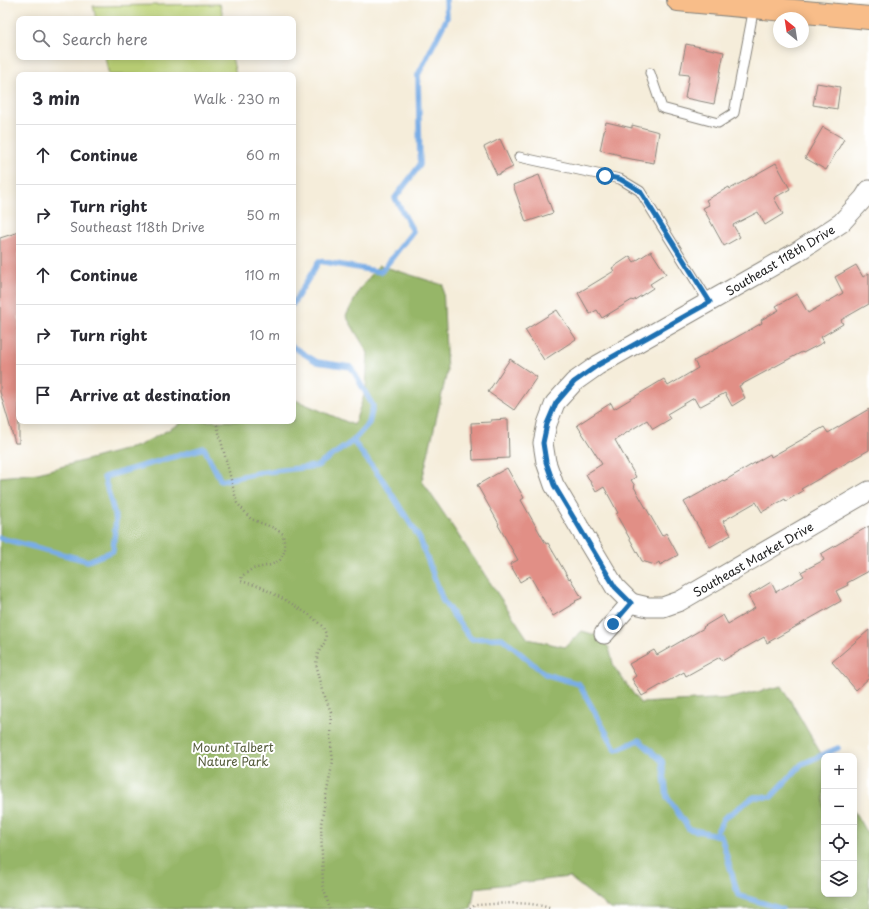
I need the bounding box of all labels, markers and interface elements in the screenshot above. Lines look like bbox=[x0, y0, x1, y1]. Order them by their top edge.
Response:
north arrow bbox=[773, 12, 809, 48]
search box bbox=[16, 16, 296, 60]
icon: search bbox=[30, 27, 52, 49]
text: Search here bbox=[62, 27, 148, 50]
text: 3 min bbox=[32, 85, 80, 111]
text: Walk · 230 m bbox=[193, 89, 280, 108]
text: Continue bbox=[70, 143, 138, 166]
icon: ahead bbox=[32, 144, 54, 166]
text: 60 m bbox=[246, 145, 280, 164]
route start bbox=[596, 167, 614, 185]
text: Turn right bbox=[70, 194, 147, 217]
icon: right bbox=[32, 204, 54, 226]
text: 50 m bbox=[246, 205, 280, 224]
text: Southeast 118th Drive bbox=[70, 217, 205, 236]
street label: Southeast 118th Drive bbox=[722, 220, 838, 300]
text: Continue bbox=[70, 263, 138, 286]
icon: ahead bbox=[32, 264, 54, 286]
text: 110 m bbox=[245, 265, 280, 284]
text: Turn right bbox=[70, 323, 147, 346]
icon: right bbox=[32, 324, 54, 346]
text: 10 m bbox=[250, 325, 280, 344]
text: Arrive at destination bbox=[70, 383, 231, 406]
icon: arrive bbox=[32, 384, 54, 406]
street label: Southeast Market Drive bbox=[690, 517, 816, 601]
route end bbox=[604, 615, 622, 633]
park label: Mount Talbert Nature Park bbox=[192, 738, 274, 770]
map controls bbox=[821, 753, 857, 897]
button: + bbox=[821, 753, 857, 789]
button: − bbox=[821, 789, 857, 825]
button: locate bbox=[821, 825, 857, 861]
button: layers bbox=[821, 861, 857, 897]

